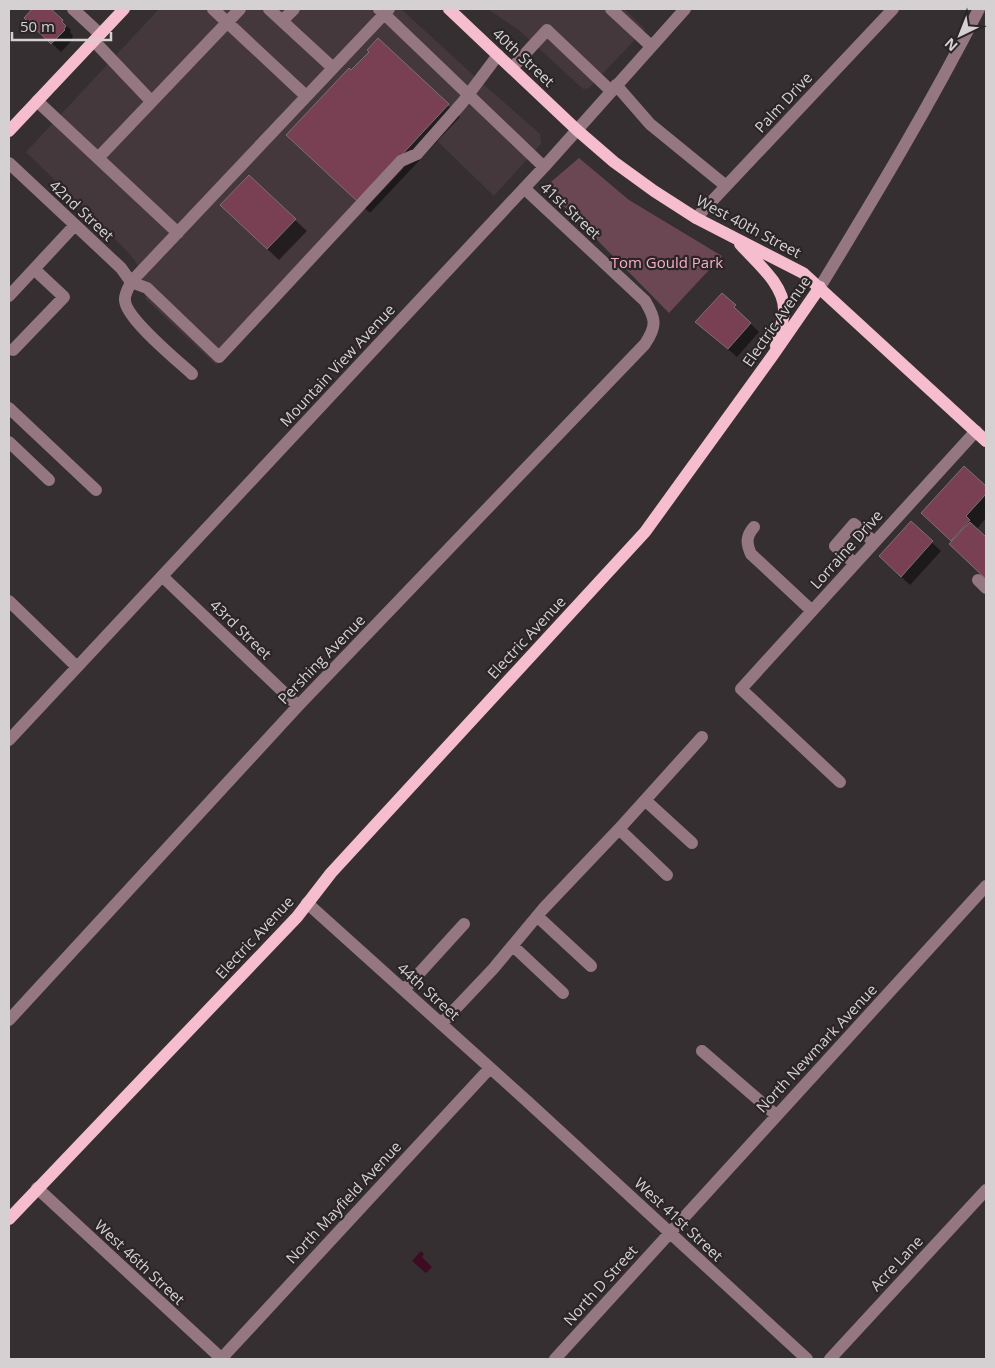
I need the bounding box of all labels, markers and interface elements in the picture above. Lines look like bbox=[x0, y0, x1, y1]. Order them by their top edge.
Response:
scale bar bbox=[12, 10, 111, 42]
north arrow bbox=[935, 10, 985, 60]
text: 50 m bbox=[20, 16, 55, 36]
street label: 40th Street bbox=[489, 23, 559, 91]
text: N bbox=[940, 34, 961, 56]
street label: Palm Drive bbox=[750, 68, 816, 136]
street label: 42nd Street bbox=[45, 175, 119, 245]
street label: 41st Street bbox=[537, 177, 605, 243]
street label: West 40th Street bbox=[693, 190, 805, 262]
park label: Tom Gould Park bbox=[611, 252, 723, 272]
street label: Electric Avenue bbox=[737, 272, 815, 370]
street label: Mountain View Avenue bbox=[275, 300, 399, 430]
street label: Lorraine Drive bbox=[805, 505, 887, 593]
street label: Electric Avenue bbox=[482, 591, 570, 683]
street label: 43rd Street bbox=[206, 595, 276, 663]
street label: Pershing Avenue bbox=[273, 610, 369, 708]
street label: Electric Avenue bbox=[210, 891, 298, 983]
street label: 44th Street bbox=[394, 958, 464, 1024]
street label: North Newmark Avenue bbox=[751, 980, 881, 1116]
street label: North Mayfield Avenue bbox=[281, 1136, 405, 1268]
street label: West 41st Street bbox=[630, 1173, 728, 1265]
street label: West 46th Street bbox=[91, 1215, 189, 1309]
street label: Acre Lane bbox=[865, 1231, 927, 1295]
street label: North D Street bbox=[559, 1241, 641, 1329]

